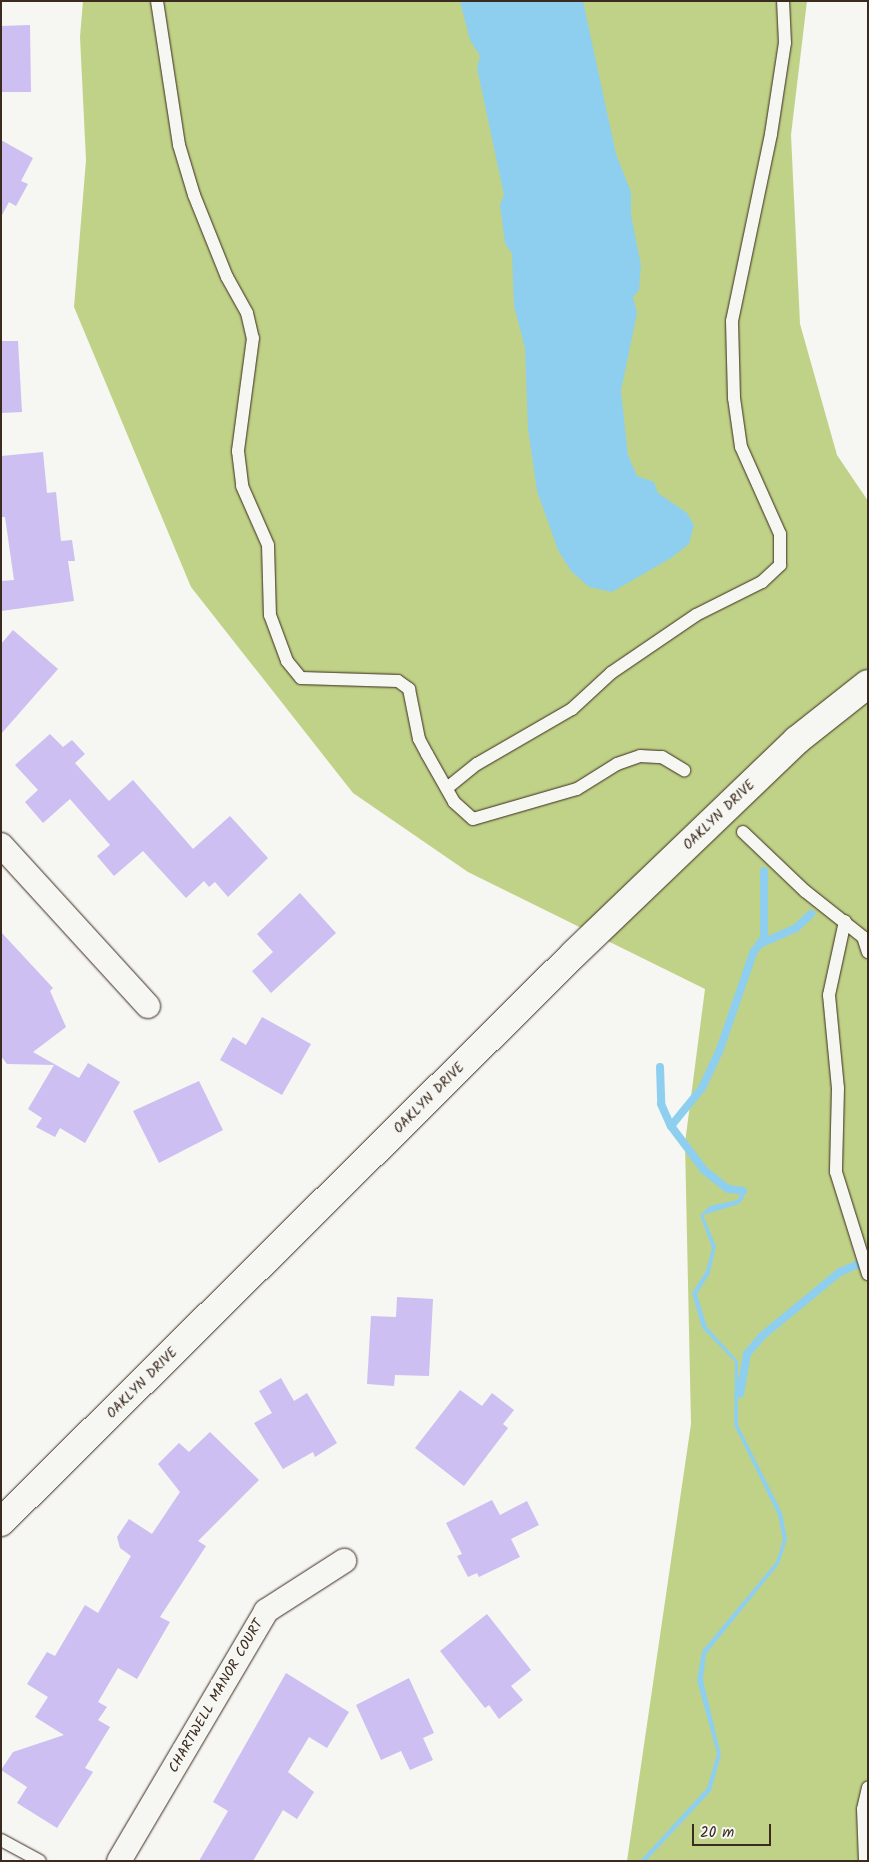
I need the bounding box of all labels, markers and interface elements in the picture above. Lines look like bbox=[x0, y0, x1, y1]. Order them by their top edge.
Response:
street label: OAKLYN DRIVE bbox=[680, 777, 758, 853]
street label: OAKLYN DRIVE bbox=[390, 1059, 468, 1137]
street label: OAKLYN DRIVE bbox=[103, 1344, 181, 1422]
street label: CHARTWELL MANOR COURT bbox=[165, 1616, 267, 1776]
scale bar bbox=[694, 1814, 773, 1846]
text: 20 m bbox=[700, 1821, 734, 1845]

